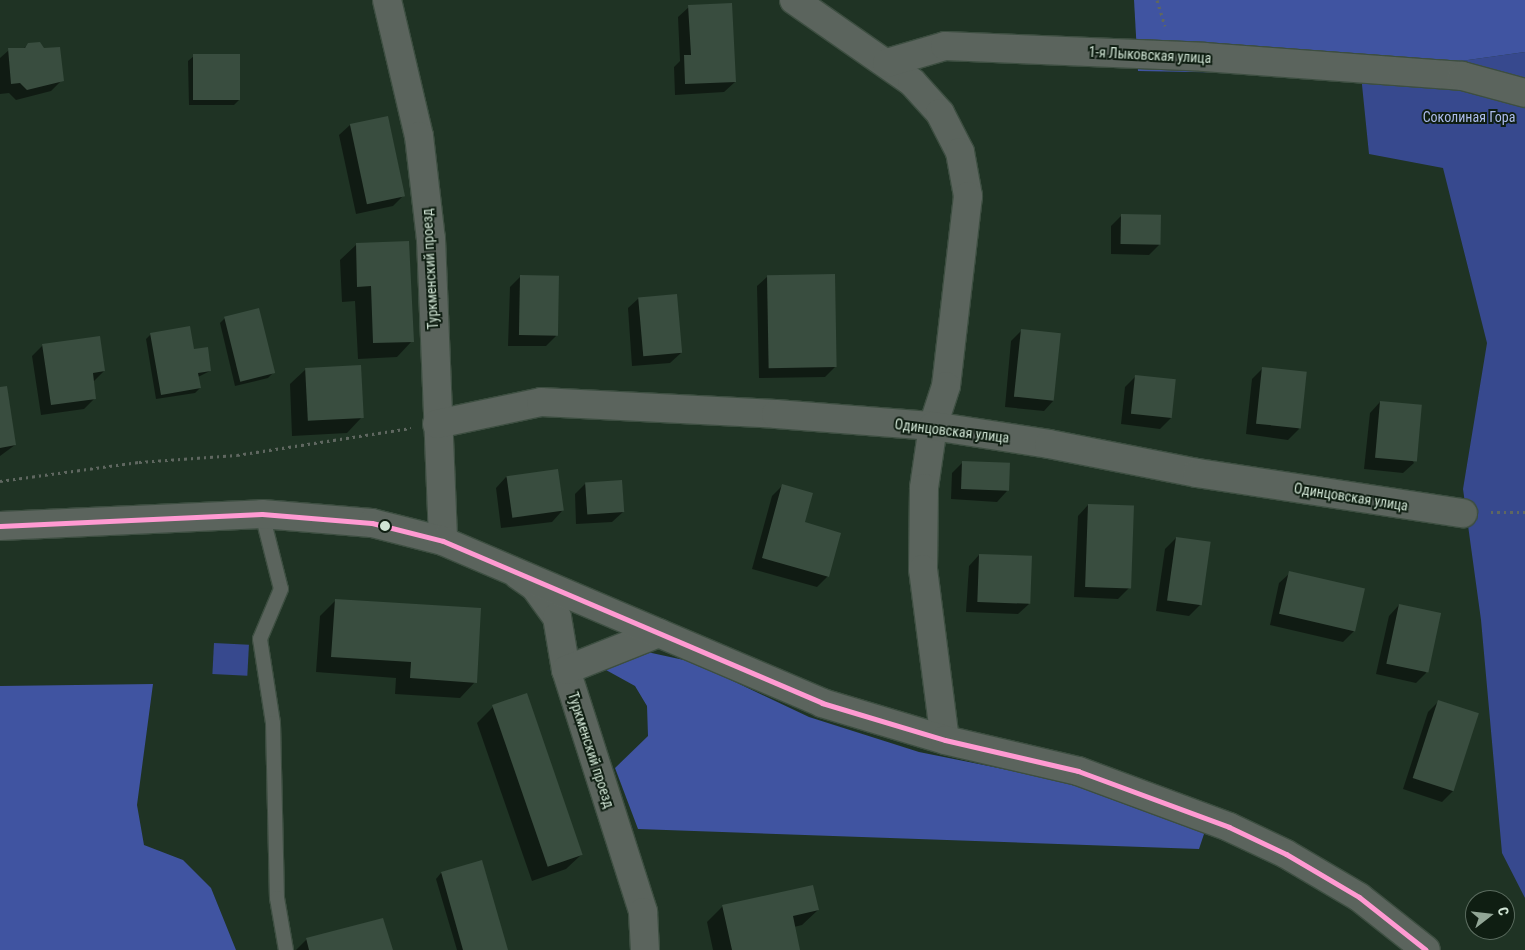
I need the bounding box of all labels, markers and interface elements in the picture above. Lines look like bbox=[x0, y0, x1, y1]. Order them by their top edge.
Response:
street label: 1-я Лыковская улица bbox=[1088, 43, 1212, 67]
park label: Соколиная Гора bbox=[1423, 109, 1515, 125]
street label: Туркменский проезд bbox=[418, 208, 442, 330]
street label: Одинцовская улица bbox=[894, 416, 1010, 446]
street label: Одинцовская улица bbox=[1293, 480, 1409, 514]
unlabelled marker bbox=[380, 521, 390, 531]
street label: Туркменский проезд bbox=[564, 690, 618, 810]
north arrow bbox=[1465, 890, 1515, 940]
text: С bbox=[1495, 905, 1512, 917]

